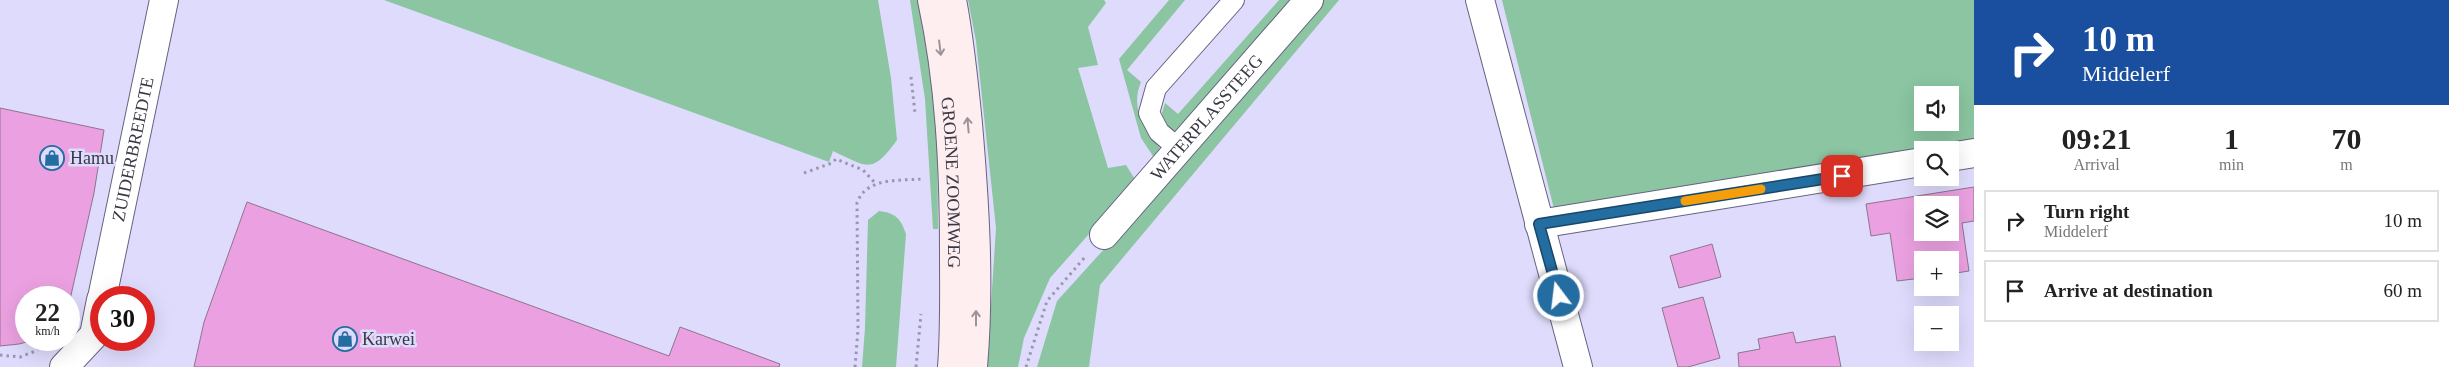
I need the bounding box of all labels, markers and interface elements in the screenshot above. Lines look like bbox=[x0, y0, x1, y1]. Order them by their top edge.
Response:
icon: right bbox=[1999, 20, 2064, 85]
text: 10 m bbox=[2082, 20, 2155, 59]
one-way arrow bbox=[935, 40, 945, 56]
street label: WATERPLASSTEEG bbox=[1146, 51, 1267, 184]
text: Middelerf bbox=[2082, 61, 2170, 86]
street label: ZUIDERBREEDTE bbox=[108, 75, 158, 223]
map controls bbox=[1914, 86, 1959, 351]
button: sound bbox=[1914, 86, 1959, 131]
street label: GROENE ZOOMWEG bbox=[937, 96, 964, 268]
one-way arrow bbox=[963, 117, 973, 133]
text: 09:21 bbox=[2062, 122, 2132, 155]
text: 1 bbox=[2224, 122, 2239, 155]
text: 70 bbox=[2331, 122, 2361, 155]
button: search bbox=[1914, 141, 1959, 186]
shop icon: Hamu bbox=[39, 145, 65, 171]
place label: Hamu bbox=[70, 148, 114, 168]
pin bbox=[1821, 155, 1863, 197]
text: Arrival bbox=[2073, 156, 2120, 173]
text: min bbox=[2219, 156, 2244, 173]
text: m bbox=[2340, 156, 2353, 173]
icon: arrive bbox=[1828, 162, 1856, 190]
button: layers bbox=[1914, 196, 1959, 241]
text: Turn right bbox=[2044, 201, 2129, 222]
icon: right bbox=[2001, 207, 2029, 235]
text: 10 m bbox=[2383, 210, 2422, 231]
text: Middelerf bbox=[2044, 223, 2108, 240]
button: + bbox=[1914, 251, 1959, 296]
position arrow bbox=[1532, 269, 1584, 321]
icon: arrive bbox=[2001, 277, 2029, 305]
text: Arrive at destination bbox=[2044, 280, 2213, 301]
text: 60 m bbox=[2383, 280, 2422, 301]
speed limit sign: 30 bbox=[90, 286, 155, 351]
text: 22 bbox=[35, 299, 60, 326]
button: − bbox=[1914, 306, 1959, 351]
one-way arrow bbox=[971, 311, 981, 327]
text: km/h bbox=[35, 324, 60, 338]
shop icon: Karwei bbox=[332, 326, 358, 352]
place label: Karwei bbox=[362, 329, 415, 349]

